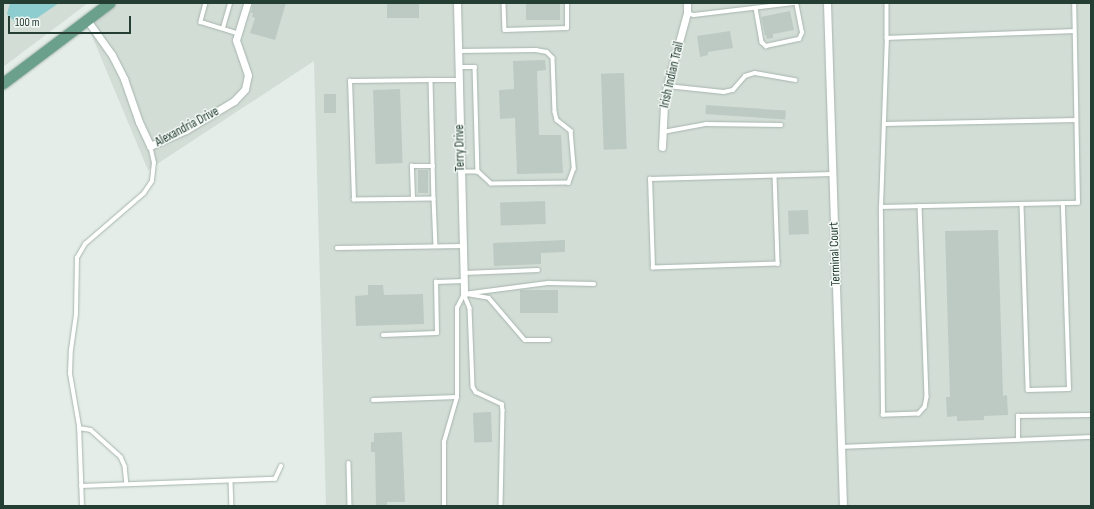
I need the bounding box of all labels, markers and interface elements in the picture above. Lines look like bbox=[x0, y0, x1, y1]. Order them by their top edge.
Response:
scale bar bbox=[10, 8, 133, 34]
text: 100 m bbox=[15, 15, 40, 30]
street label: Irish Indian Trail bbox=[657, 40, 687, 110]
street label: Alexandria Drive bbox=[152, 104, 222, 150]
street label: Terry Drive bbox=[452, 124, 468, 172]
street label: Terminal Court bbox=[826, 222, 844, 286]

